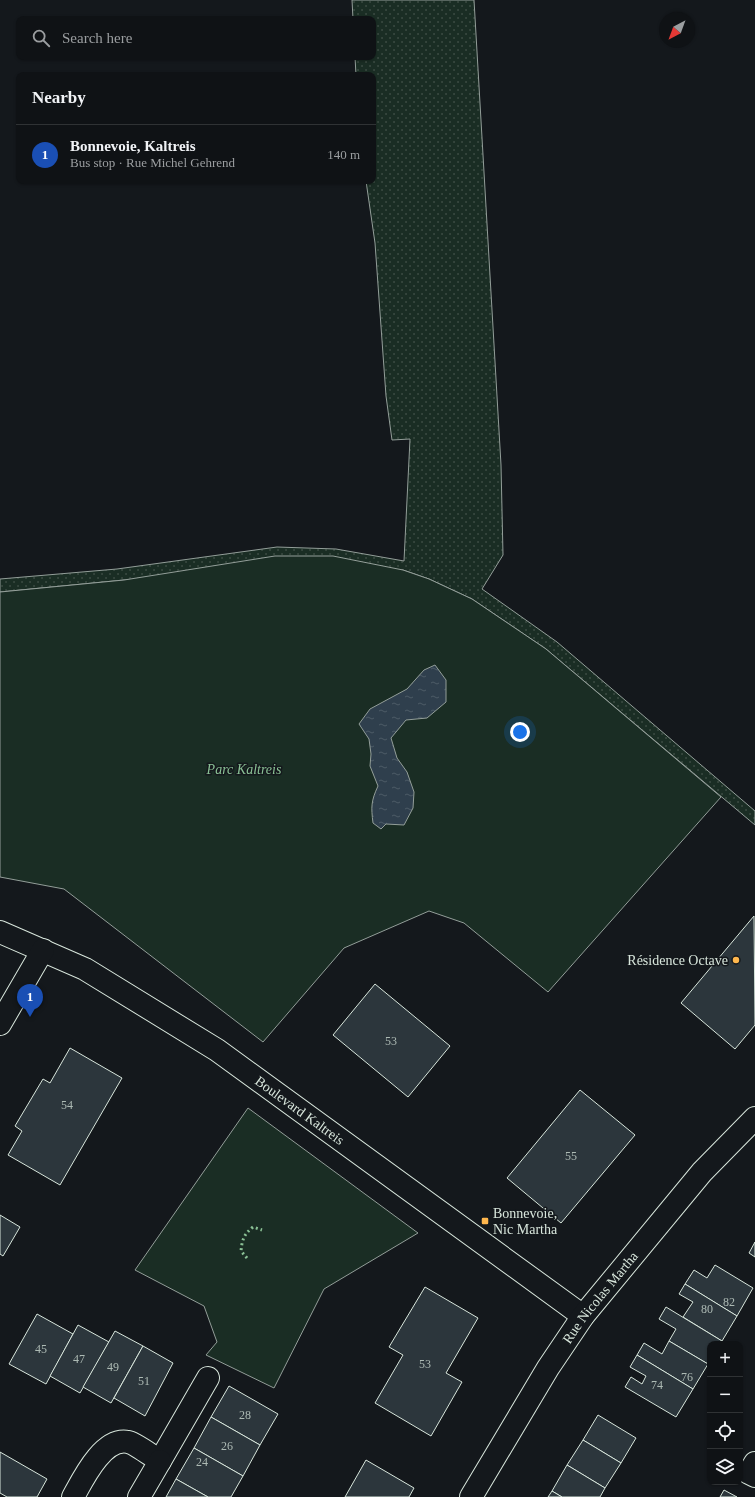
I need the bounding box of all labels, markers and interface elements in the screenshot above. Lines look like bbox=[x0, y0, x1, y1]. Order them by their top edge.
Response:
north arrow bbox=[659, 12, 695, 48]
search box bbox=[16, 16, 376, 60]
icon: search bbox=[30, 27, 52, 49]
text: Search here bbox=[62, 30, 132, 46]
text: Nearby bbox=[32, 88, 86, 107]
text: Bonnevoie, Kaltreis bbox=[70, 138, 196, 154]
text: 1 bbox=[42, 147, 48, 162]
text: 140 m bbox=[327, 147, 360, 162]
text: Bus stop · Rue Michel Gehrend bbox=[70, 155, 235, 170]
your location bbox=[510, 722, 530, 742]
park label: Parc Kaltreis bbox=[206, 762, 282, 777]
place label: Résidence Octave bbox=[627, 953, 728, 968]
marker: Résidence Octave bbox=[731, 955, 741, 965]
pin: 1 bbox=[17, 984, 43, 1017]
house number: 53 bbox=[385, 1034, 397, 1048]
street label: Boulevard Kaltreis bbox=[252, 1073, 347, 1148]
house number: 54 bbox=[61, 1098, 73, 1112]
house number: 55 bbox=[565, 1149, 577, 1163]
place label: Bonnevoie, Nic Martha bbox=[493, 1206, 558, 1237]
marker: Bonnevoie, Nic Martha bbox=[480, 1216, 490, 1226]
street label: Rue Nicolas Martha bbox=[559, 1248, 641, 1346]
house number: 82 bbox=[723, 1295, 735, 1309]
house number: 80 bbox=[701, 1302, 713, 1316]
map controls bbox=[707, 1341, 743, 1485]
button: + bbox=[707, 1341, 743, 1377]
house number: 45 bbox=[35, 1342, 47, 1356]
house number: 47 bbox=[73, 1352, 85, 1366]
house number: 53 bbox=[419, 1357, 431, 1371]
house number: 49 bbox=[107, 1360, 119, 1374]
house number: 76 bbox=[681, 1370, 693, 1384]
house number: 51 bbox=[138, 1374, 150, 1388]
button: − bbox=[707, 1377, 743, 1413]
house number: 74 bbox=[651, 1378, 663, 1392]
house number: 28 bbox=[239, 1408, 251, 1422]
button: locate bbox=[707, 1413, 743, 1449]
house number: 26 bbox=[221, 1439, 233, 1453]
button: layers bbox=[707, 1449, 743, 1485]
house number: 24 bbox=[196, 1455, 208, 1469]

